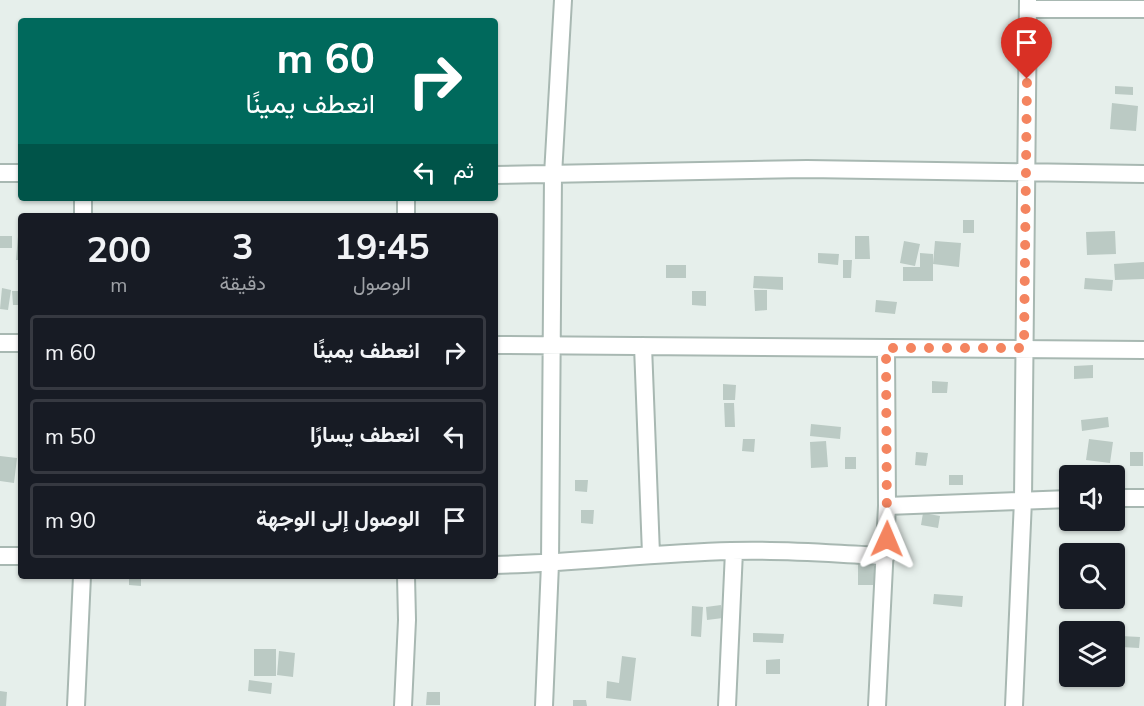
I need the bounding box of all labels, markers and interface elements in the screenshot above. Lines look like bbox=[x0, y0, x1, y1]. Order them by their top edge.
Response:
pin bbox=[1001, 17, 1052, 79]
icon: arrive bbox=[1010, 26, 1043, 59]
text: 60 m bbox=[276, 31, 375, 88]
icon: right bbox=[396, 42, 474, 120]
text: انعطف يمينًا bbox=[245, 86, 375, 123]
icon: left bbox=[408, 156, 441, 189]
text: ثم bbox=[453, 156, 474, 186]
text: 3 bbox=[232, 223, 254, 272]
text: 19:45 bbox=[334, 223, 430, 272]
text: 200 bbox=[86, 226, 151, 275]
text: دقيقة bbox=[220, 270, 266, 297]
text: الوصول bbox=[353, 270, 411, 297]
text: m bbox=[110, 272, 127, 299]
text: انعطف يمينًا bbox=[313, 336, 420, 366]
icon: right bbox=[438, 336, 471, 369]
text: 60 m bbox=[45, 338, 96, 368]
text: انعطف يسارًا bbox=[310, 420, 420, 450]
icon: left bbox=[438, 420, 471, 453]
text: 50 m bbox=[45, 422, 96, 452]
map controls bbox=[1059, 465, 1125, 687]
button: sound bbox=[1059, 465, 1125, 531]
text: الوصول إلى الوجهة bbox=[256, 504, 420, 534]
icon: arrive bbox=[438, 504, 471, 537]
text: 90 m bbox=[45, 506, 96, 536]
position arrow bbox=[855, 507, 919, 571]
button: search bbox=[1059, 543, 1125, 609]
button: layers bbox=[1059, 621, 1125, 687]

